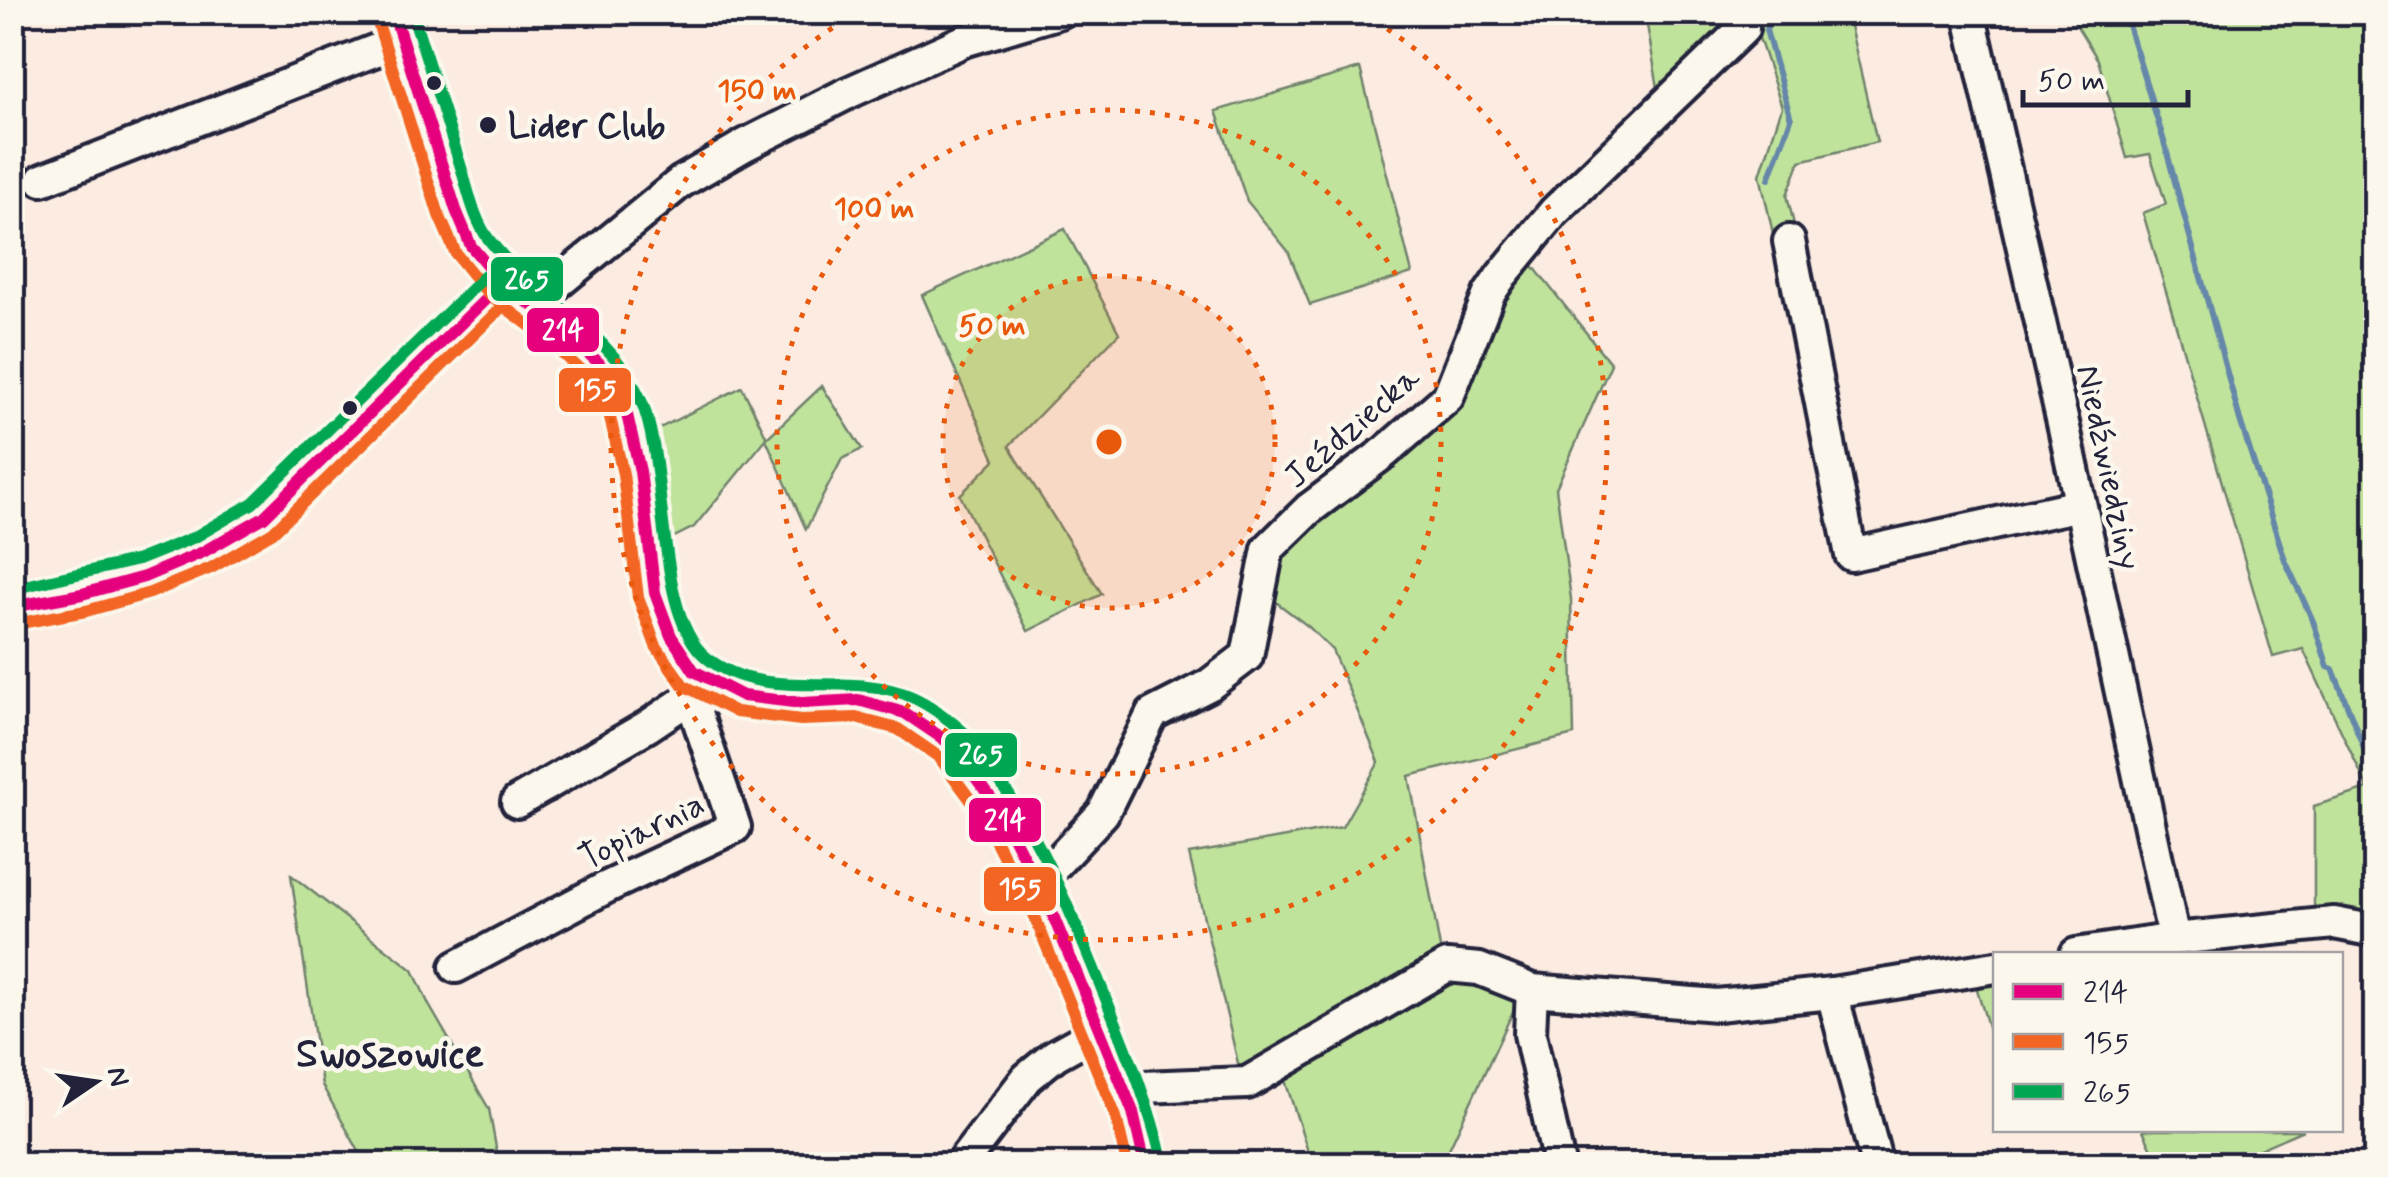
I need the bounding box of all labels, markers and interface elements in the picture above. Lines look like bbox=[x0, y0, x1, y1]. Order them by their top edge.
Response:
scale bar bbox=[2023, 45, 2188, 107]
text: 50 m bbox=[2038, 62, 2105, 101]
text: 150 m bbox=[717, 72, 797, 111]
unlabelled marker bbox=[424, 73, 444, 93]
place label: Lider Club bbox=[508, 104, 666, 150]
marker: Lider Club bbox=[477, 114, 499, 136]
text: 100 m bbox=[834, 190, 914, 229]
line badge: 265 bbox=[489, 255, 565, 303]
text: 265 bbox=[505, 263, 550, 300]
line badge: 214 bbox=[525, 306, 601, 354]
text: 50 m bbox=[958, 307, 1026, 346]
text: 214 bbox=[542, 314, 585, 351]
street label: Jeździecka bbox=[1275, 355, 1431, 499]
street label: Niedźwiedziny bbox=[2064, 361, 2152, 574]
line badge: 155 bbox=[557, 366, 633, 414]
text: 155 bbox=[573, 373, 617, 410]
unlabelled marker bbox=[340, 398, 360, 418]
centre of rings bbox=[1091, 424, 1127, 460]
line badge: 265 bbox=[943, 731, 1019, 779]
text: 265 bbox=[959, 738, 1004, 775]
street label: Topiarnia bbox=[571, 782, 712, 882]
line badge: 214 bbox=[967, 796, 1043, 844]
text: 214 bbox=[984, 804, 1027, 841]
line badge: 155 bbox=[982, 865, 1058, 913]
text: 155 bbox=[998, 872, 1042, 909]
legend bbox=[1993, 952, 2343, 1132]
text: 214 bbox=[2083, 974, 2128, 1013]
text: 155 bbox=[2083, 1024, 2129, 1063]
district label: Swoszowice bbox=[296, 1029, 484, 1081]
north arrow bbox=[45, 1032, 145, 1132]
text: N bbox=[97, 1064, 137, 1090]
text: 265 bbox=[2083, 1074, 2131, 1113]

